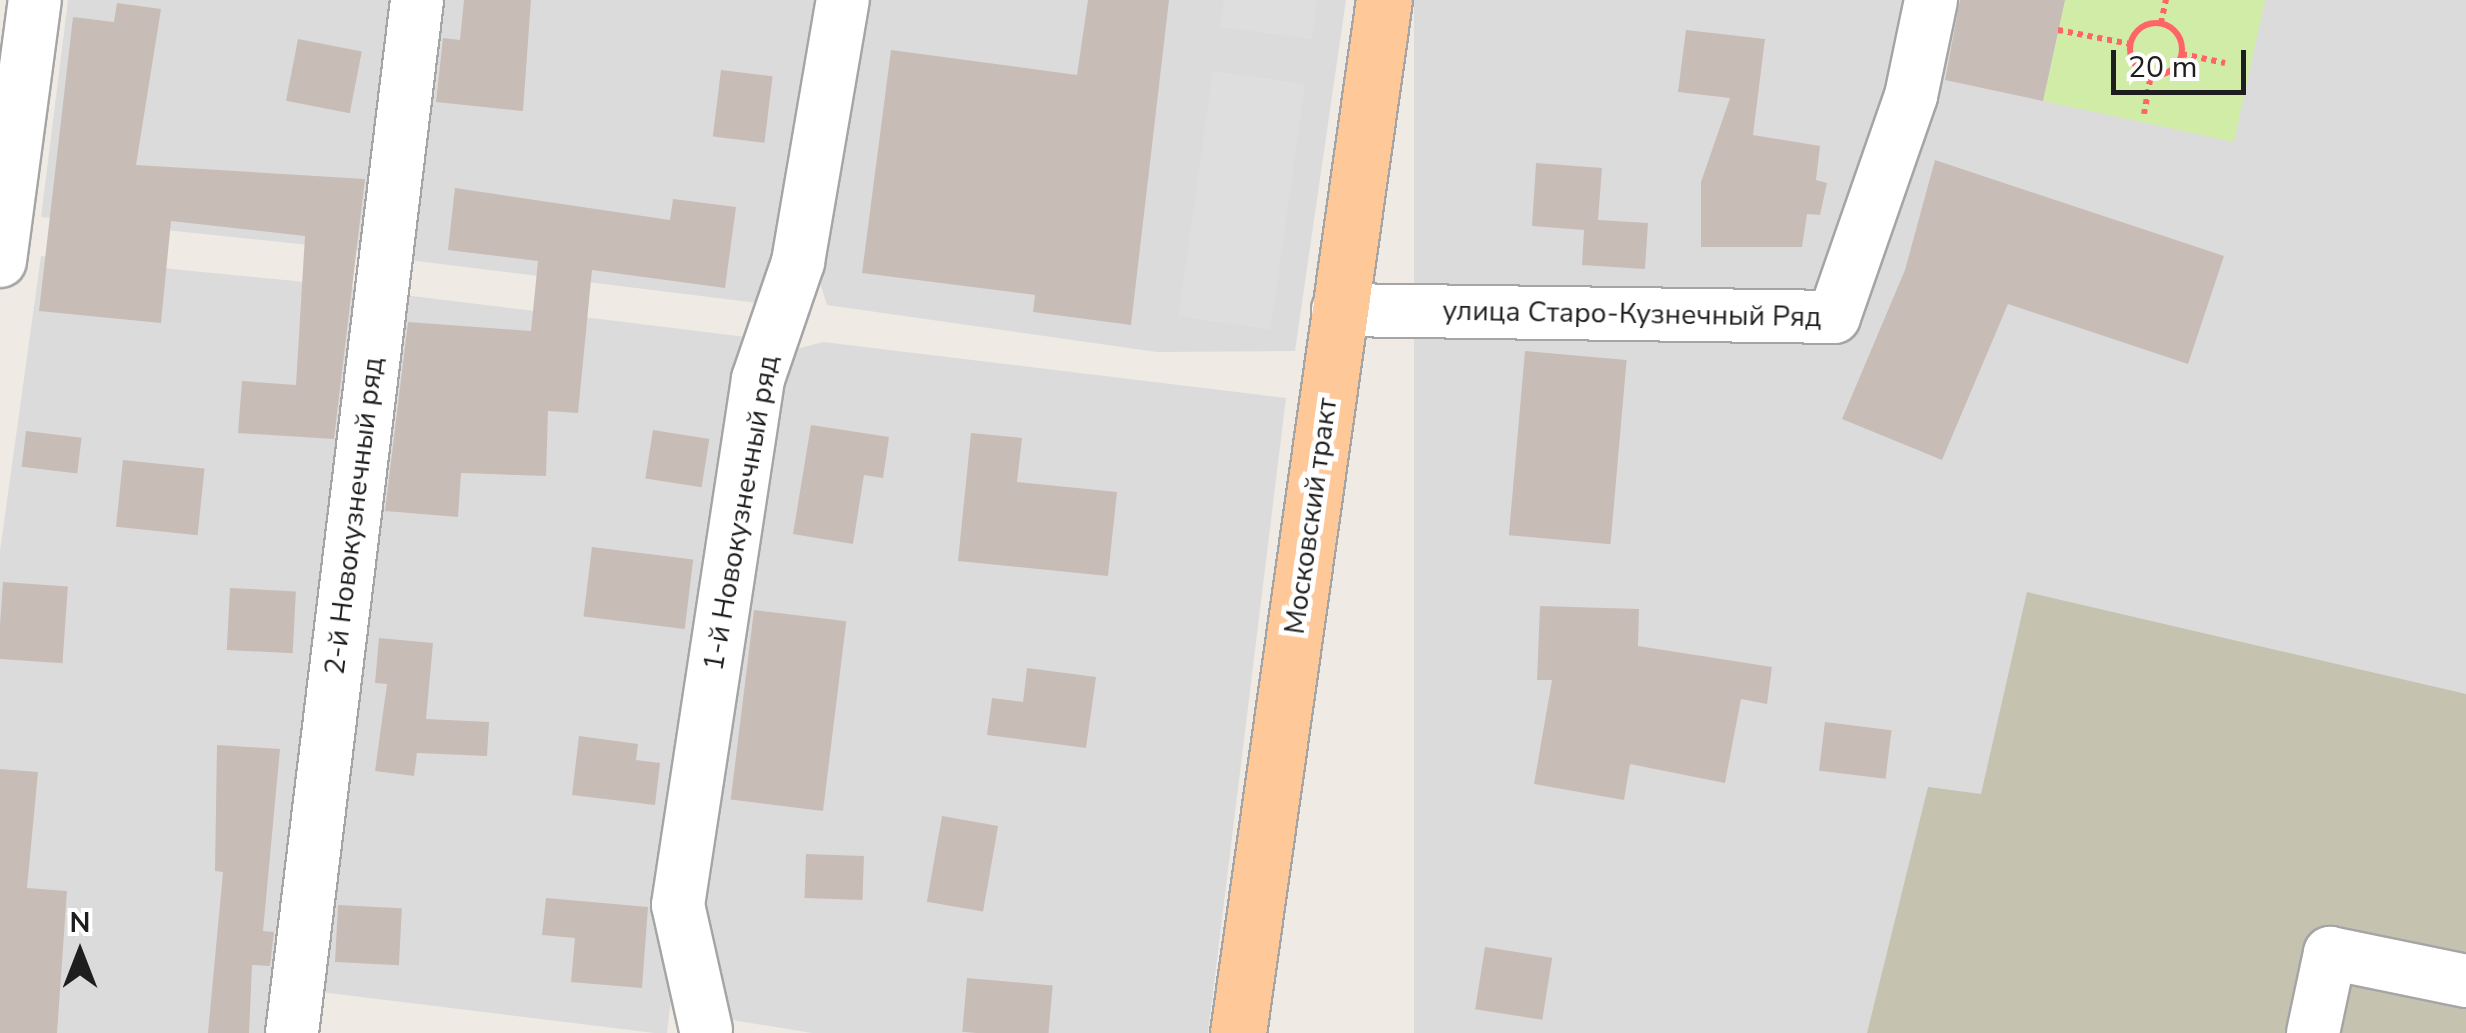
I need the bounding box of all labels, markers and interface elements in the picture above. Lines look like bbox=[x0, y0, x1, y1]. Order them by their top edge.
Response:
scale bar bbox=[2116, 30, 2251, 92]
text: 20 m bbox=[2128, 47, 2197, 88]
street label: улица Старо-Кузнечный Ряд bbox=[1442, 294, 1822, 334]
street label: 1-й Новокузнечный ряд bbox=[697, 353, 785, 673]
street label: 2-й Новокузнечный ряд bbox=[318, 355, 390, 677]
street label: Московский тракт bbox=[1278, 396, 1344, 636]
north arrow bbox=[30, 903, 130, 1003]
text: N bbox=[70, 904, 90, 942]

